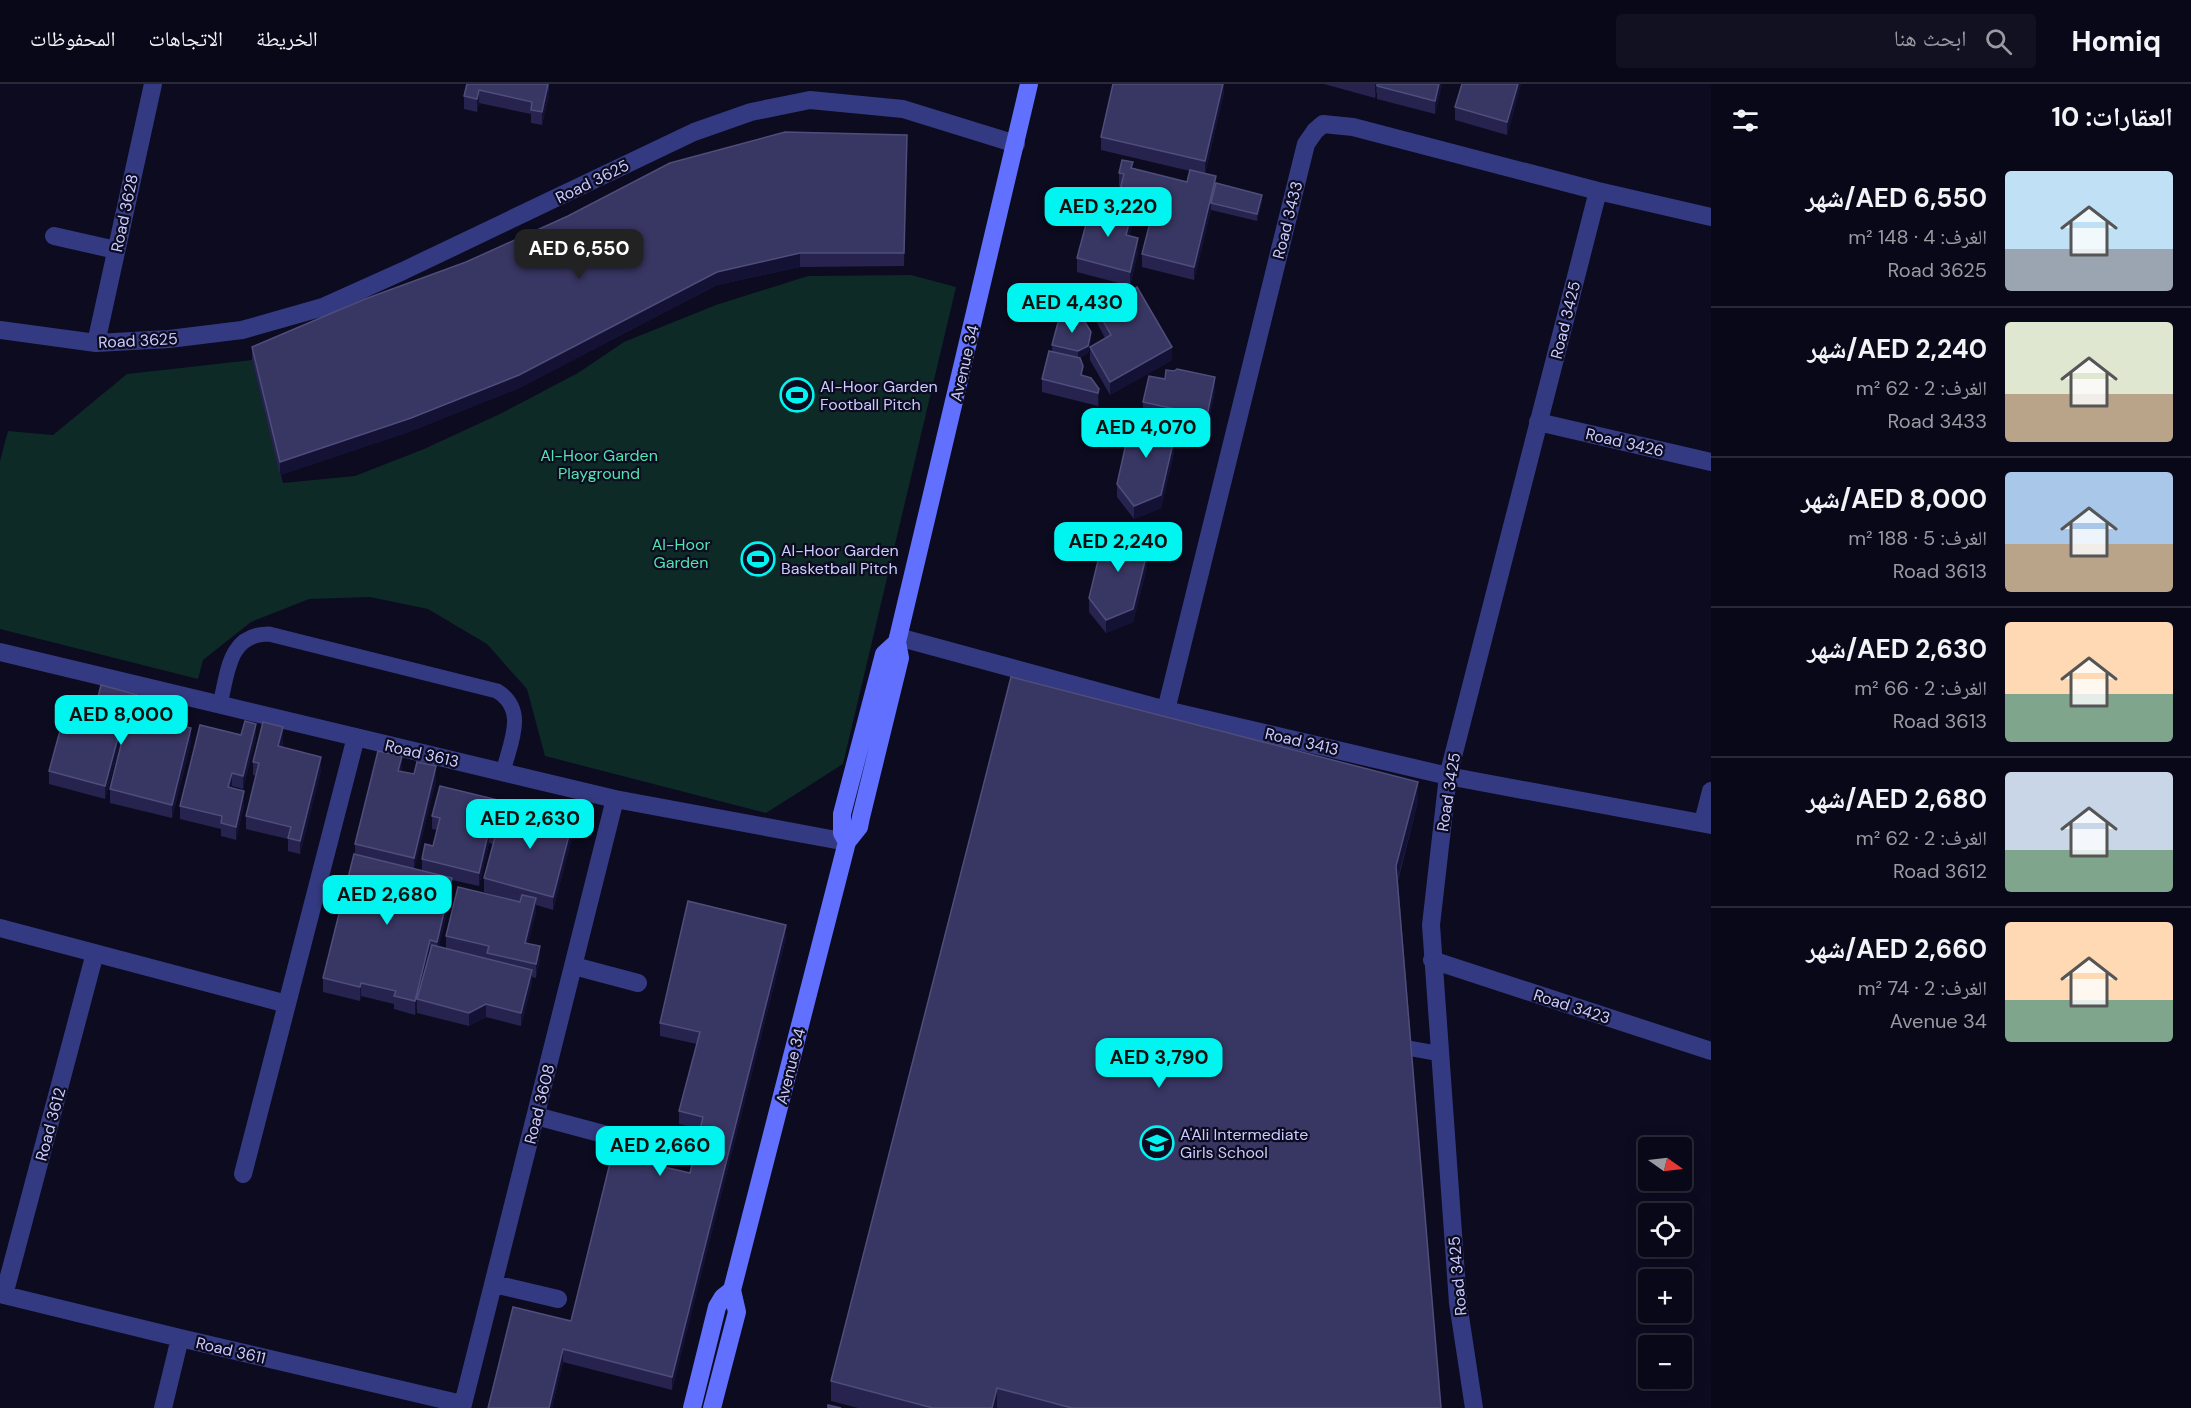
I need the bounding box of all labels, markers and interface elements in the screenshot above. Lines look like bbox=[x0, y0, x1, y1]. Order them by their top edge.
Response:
search box bbox=[1616, 14, 2036, 68]
text: Homiq bbox=[2072, 23, 2161, 60]
text: ابحث هنا bbox=[1894, 24, 1967, 53]
text: المحفوظات bbox=[30, 25, 115, 53]
text: الاتجاهات bbox=[148, 25, 223, 53]
text: الخريطة bbox=[256, 25, 318, 53]
icon: search bbox=[1982, 25, 2015, 58]
text: العقارات: 10 bbox=[2051, 100, 2173, 134]
icon: filters bbox=[1729, 104, 1762, 137]
street label: Road 3625 bbox=[552, 155, 633, 208]
street label: Road 3628 bbox=[106, 172, 143, 254]
street label: Road 3433 bbox=[1268, 179, 1307, 261]
text: AED 6,550/شهر bbox=[1805, 181, 1987, 215]
pin: AED 3,220 bbox=[1039, 187, 1177, 238]
text: AED 3,220 bbox=[1059, 193, 1157, 219]
icon: home bbox=[2053, 195, 2125, 267]
text: الغرف: 4 · 148 m² bbox=[1848, 224, 1987, 250]
pin: AED 6,550 bbox=[510, 229, 648, 280]
text: AED 6,550 bbox=[528, 235, 630, 261]
text: Road 3625 bbox=[1888, 257, 1987, 283]
street label: Road 3425 bbox=[1546, 279, 1585, 361]
pin: AED 4,430 bbox=[1003, 283, 1141, 334]
text: AED 4,430 bbox=[1021, 289, 1123, 315]
street label: Avenue 34 bbox=[946, 323, 984, 403]
street label: Road 3625 bbox=[98, 328, 178, 353]
text: AED 2,240/شهر bbox=[1808, 332, 1987, 366]
icon: home bbox=[2053, 346, 2125, 418]
text: الغرف: 2 · 62 m² bbox=[1856, 375, 1987, 401]
place label: Al-Hoor Garden Football Pitch bbox=[820, 376, 938, 415]
sports icon: Al-Hoor Garden Football Pitch bbox=[779, 377, 815, 413]
pin: AED 4,070 bbox=[1077, 408, 1215, 459]
text: Road 3433 bbox=[1888, 408, 1987, 434]
text: AED 4,070 bbox=[1095, 414, 1197, 440]
street label: Road 3426 bbox=[1584, 423, 1666, 462]
park label: Al-Hoor Garden Playground bbox=[540, 445, 658, 484]
text: AED 8,000/شهر bbox=[1801, 482, 1987, 516]
icon: home bbox=[2053, 496, 2125, 568]
pin: AED 2,240 bbox=[1049, 522, 1187, 573]
text: الغرف: 5 · 188 m² bbox=[1848, 525, 1987, 551]
text: AED 2,240 bbox=[1068, 528, 1168, 554]
park label: Al-Hoor Garden bbox=[652, 534, 710, 573]
place label: Al-Hoor Garden Basketball Pitch bbox=[781, 540, 899, 579]
sports icon: Al-Hoor Garden Basketball Pitch bbox=[740, 541, 776, 577]
text: Road 3613 bbox=[1893, 558, 1987, 584]
text: AED 2,630/شهر bbox=[1807, 632, 1987, 666]
icon: home bbox=[2053, 646, 2125, 718]
text: الغرف: 2 · 66 m² bbox=[1854, 675, 1987, 701]
pin: AED 8,000 bbox=[52, 695, 190, 746]
text: AED 8,000 bbox=[69, 701, 173, 727]
text: Road 3613 bbox=[1893, 708, 1987, 734]
street label: Road 3413 bbox=[1263, 723, 1341, 760]
street label: Road 3613 bbox=[383, 735, 461, 772]
street label: Road 3425 bbox=[1432, 751, 1465, 833]
text: AED 2,680/شهر bbox=[1806, 782, 1987, 816]
icon: home bbox=[2053, 796, 2125, 868]
pin: AED 2,630 bbox=[461, 799, 599, 850]
text: AED 2,630 bbox=[480, 805, 580, 831]
text: الغرف: 2 · 62 m² bbox=[1856, 825, 1987, 851]
text: Road 3612 bbox=[1893, 858, 1987, 884]
pin: AED 2,680 bbox=[318, 875, 456, 926]
text: AED 2,680 bbox=[337, 881, 437, 907]
text: AED 2,660/شهر bbox=[1806, 932, 1987, 966]
icon: home bbox=[2053, 946, 2125, 1018]
text: الغرف: 2 · 74 m² bbox=[1858, 975, 1987, 1001]
street label: Road 3423 bbox=[1531, 984, 1613, 1029]
text: Avenue 34 bbox=[1890, 1008, 1987, 1034]
street label: Avenue 34 bbox=[771, 1026, 810, 1106]
pin: AED 3,790 bbox=[1090, 1038, 1228, 1089]
text: AED 3,790 bbox=[1110, 1044, 1208, 1070]
street label: Road 3608 bbox=[519, 1062, 560, 1146]
street label: Road 3612 bbox=[31, 1085, 70, 1163]
place label: A'Ali Intermediate Girls School bbox=[1180, 1124, 1308, 1163]
school or university icon: A'Ali Intermediate Girls School bbox=[1139, 1125, 1175, 1161]
pin: AED 2,660 bbox=[591, 1126, 729, 1177]
text: AED 2,660 bbox=[610, 1132, 710, 1158]
north arrow bbox=[1638, 1137, 1692, 1191]
map controls bbox=[1638, 1137, 1692, 1389]
button: locate bbox=[1638, 1203, 1692, 1257]
street label: Road 3425 bbox=[1444, 1235, 1471, 1317]
button: + bbox=[1638, 1269, 1692, 1323]
street label: Road 3611 bbox=[194, 1332, 268, 1369]
button: − bbox=[1638, 1335, 1692, 1389]

